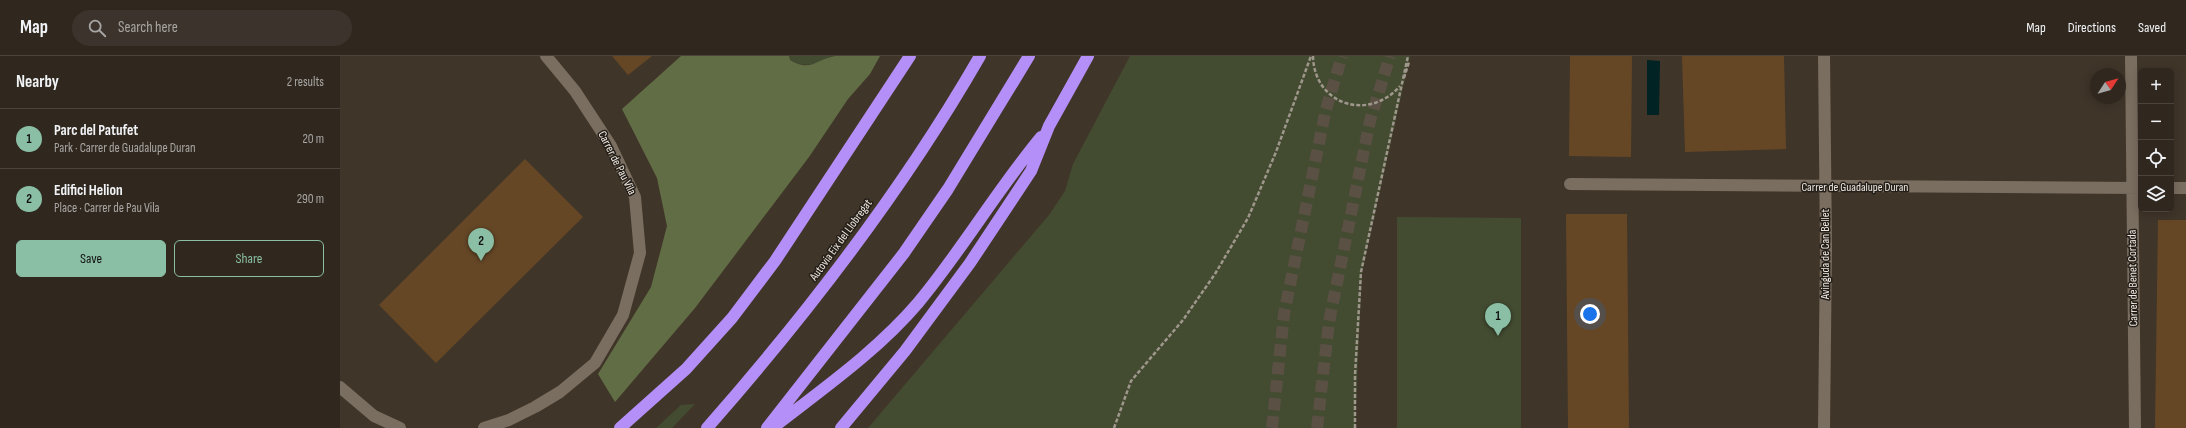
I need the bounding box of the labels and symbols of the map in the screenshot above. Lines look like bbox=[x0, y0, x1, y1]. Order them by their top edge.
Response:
north arrow bbox=[2090, 68, 2126, 104]
street label: Carrer de Pau Vila bbox=[594, 129, 640, 198]
street label: Carrer de Guadalupe Duran bbox=[1802, 180, 1909, 195]
street label: Autovia Eix del Llobregat bbox=[806, 196, 876, 285]
street label: Avinguda de Can Bellet bbox=[1818, 208, 1833, 300]
pin: 2 bbox=[468, 228, 494, 261]
street label: Carrer de Benet Cortada bbox=[2125, 229, 2141, 326]
pin: 1 bbox=[1485, 303, 1511, 336]
your location bbox=[1580, 304, 1600, 324]

